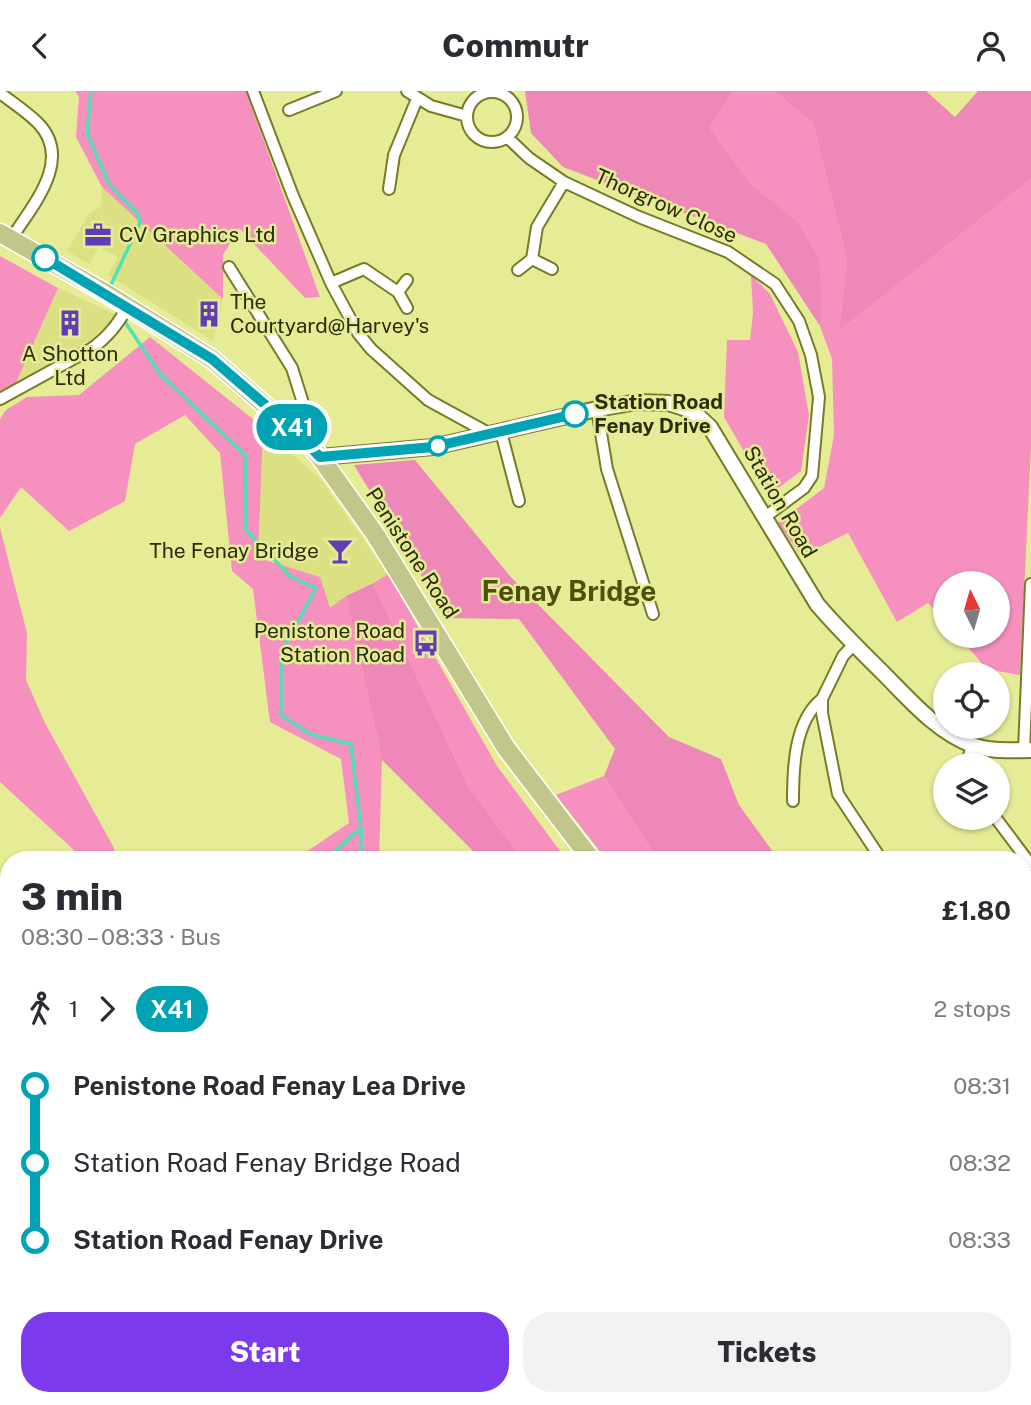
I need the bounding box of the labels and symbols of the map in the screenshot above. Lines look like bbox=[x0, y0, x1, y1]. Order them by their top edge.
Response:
street label: Thorgrow Close bbox=[591, 163, 741, 248]
office icon: CV Graphics Ltd bbox=[83, 220, 113, 250]
place label: CV Graphics Ltd bbox=[119, 222, 276, 247]
unlabelled marker bbox=[32, 245, 58, 271]
place label: The Courtyard@Harvey's bbox=[230, 289, 429, 338]
building icon: The Courtyard@Harvey's bbox=[194, 299, 224, 329]
building icon: A Shotton Ltd bbox=[55, 308, 85, 338]
place label: A Shotton Ltd bbox=[22, 341, 118, 390]
place label: Station Road Fenay Drive bbox=[594, 389, 723, 438]
marker: Station Road Fenay Drive bbox=[562, 401, 588, 427]
line badge: X41 bbox=[252, 404, 332, 450]
unlabelled marker bbox=[428, 436, 448, 456]
street label: Station Road bbox=[738, 441, 823, 562]
street label: Penistone Road bbox=[361, 482, 464, 623]
bar icon: The Fenay Bridge bbox=[325, 536, 355, 566]
place label: The Fenay Bridge bbox=[149, 538, 319, 563]
north arrow bbox=[933, 571, 1010, 647]
district label: Fenay Bridge bbox=[482, 574, 656, 607]
place label: Penistone Road Station Road bbox=[254, 618, 405, 667]
bus stop icon: Penistone Road Station Road bbox=[411, 628, 441, 658]

